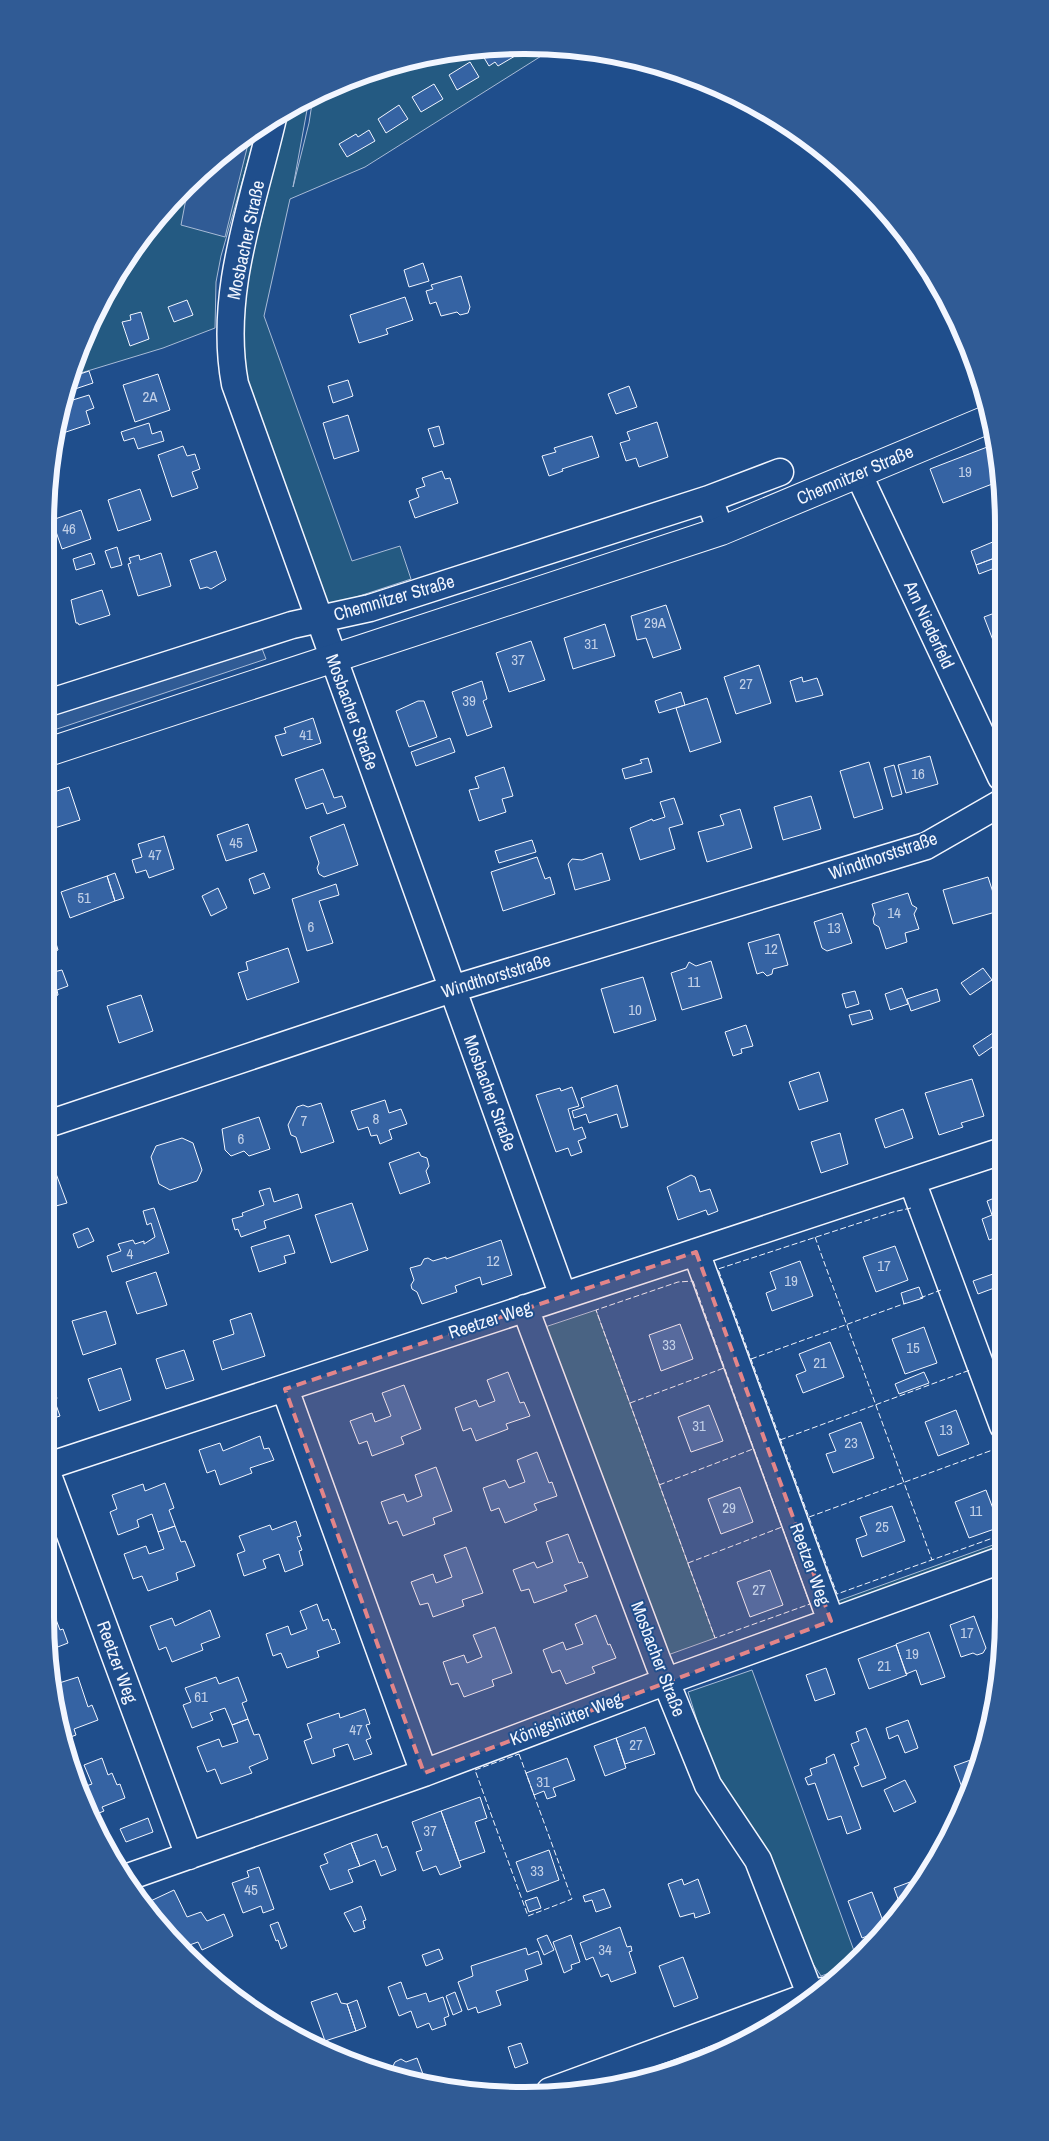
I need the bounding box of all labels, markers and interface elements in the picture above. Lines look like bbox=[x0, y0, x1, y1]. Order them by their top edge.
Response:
street label: Mosbacher Straße bbox=[221, 178, 270, 302]
house number: 2A bbox=[142, 386, 158, 407]
street label: Chemnitzer Straße bbox=[793, 439, 917, 510]
house number: 19 bbox=[958, 461, 972, 482]
house number: 46 bbox=[62, 518, 76, 539]
street label: Chemnitzer Straße bbox=[330, 568, 457, 627]
street label: Am Niederfeld bbox=[898, 576, 961, 673]
house number: 29A bbox=[644, 612, 667, 633]
house number: 31 bbox=[584, 633, 598, 654]
house number: 37 bbox=[511, 649, 525, 670]
street label: Mosbacher Straße bbox=[320, 651, 385, 773]
house number: 27 bbox=[739, 673, 753, 694]
house number: 39 bbox=[462, 690, 476, 711]
house number: 41 bbox=[299, 724, 313, 745]
house number: 16 bbox=[911, 763, 925, 784]
street label: Windthorststraße bbox=[825, 825, 940, 886]
house number: 45 bbox=[229, 832, 243, 853]
house number: 47 bbox=[148, 844, 162, 865]
house number: 51 bbox=[77, 887, 91, 908]
house number: 14 bbox=[887, 902, 901, 923]
house number: 6 bbox=[308, 916, 315, 937]
house number: 13 bbox=[827, 917, 841, 938]
house number: 12 bbox=[764, 938, 778, 959]
street label: Windthorststraße bbox=[438, 947, 554, 1004]
house number: 11 bbox=[688, 971, 701, 992]
house number: 10 bbox=[628, 999, 642, 1020]
street label: Mosbacher Straße bbox=[458, 1032, 523, 1154]
house number: 8 bbox=[373, 1108, 380, 1129]
house number: 7 bbox=[301, 1110, 308, 1131]
house number: 6 bbox=[238, 1128, 245, 1149]
house number: 4 bbox=[127, 1243, 134, 1264]
house number: 12 bbox=[486, 1250, 500, 1271]
house number: 17 bbox=[877, 1255, 891, 1276]
house number: 19 bbox=[784, 1270, 798, 1291]
street label: Reetzer Weg bbox=[445, 1294, 535, 1345]
house number: 33 bbox=[662, 1334, 676, 1355]
house number: 15 bbox=[906, 1337, 920, 1358]
house number: 21 bbox=[813, 1352, 827, 1373]
house number: 31 bbox=[692, 1415, 706, 1436]
house number: 13 bbox=[939, 1419, 953, 1440]
house number: 23 bbox=[844, 1432, 858, 1453]
house number: 29 bbox=[722, 1497, 736, 1518]
house number: 11 bbox=[970, 1500, 983, 1521]
house number: 25 bbox=[875, 1516, 889, 1537]
street label: Reetzer Weg bbox=[784, 1519, 837, 1609]
house number: 27 bbox=[752, 1579, 766, 1600]
street label: Mosbacher Straße bbox=[625, 1598, 692, 1720]
street label: Reetzer Weg bbox=[91, 1617, 144, 1707]
house number: 17 bbox=[960, 1622, 974, 1643]
house number: 19 bbox=[905, 1643, 919, 1664]
house number: 21 bbox=[877, 1655, 891, 1676]
street label: Königshütter Weg bbox=[506, 1685, 626, 1751]
house number: 61 bbox=[194, 1686, 208, 1707]
house number: 47 bbox=[349, 1719, 363, 1740]
house number: 27 bbox=[629, 1734, 643, 1755]
house number: 31 bbox=[536, 1771, 550, 1792]
house number: 37 bbox=[423, 1820, 437, 1841]
house number: 33 bbox=[530, 1860, 544, 1881]
house number: 45 bbox=[244, 1879, 258, 1900]
house number: 34 bbox=[598, 1939, 612, 1960]

